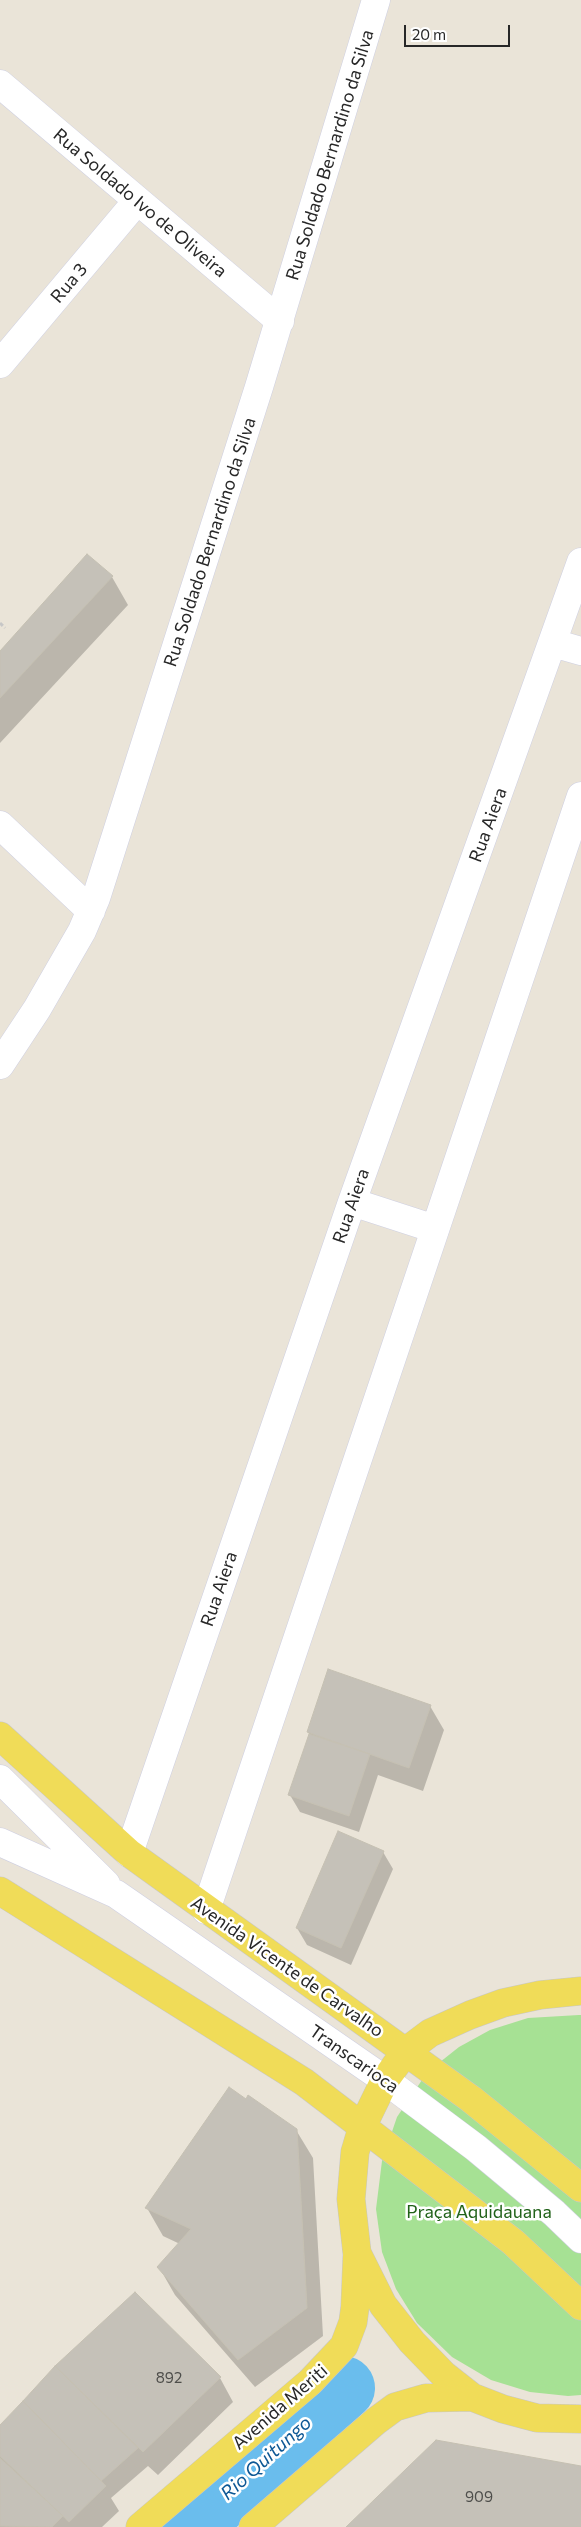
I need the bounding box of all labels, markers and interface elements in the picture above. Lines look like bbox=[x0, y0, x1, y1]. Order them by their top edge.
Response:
scale bar bbox=[406, 15, 512, 47]
text: 20 m bbox=[412, 25, 446, 43]
street label: Rua Soldado Bernardino da Silva bbox=[282, 27, 378, 283]
street label: Rua Soldado Ivo de Oliveira bbox=[49, 124, 231, 282]
street label: Rua 3 bbox=[46, 259, 92, 307]
street label: Rua Soldado Bernardino da Silva bbox=[159, 415, 261, 669]
street label: Rua Aiera bbox=[465, 785, 511, 865]
street label: Rua Aiera bbox=[328, 1166, 374, 1246]
street label: Rua Aiera bbox=[196, 1549, 242, 1629]
street label: Avenida Vicente de Carvalho bbox=[186, 1892, 388, 2042]
street label: Transcarioca bbox=[305, 2020, 403, 2098]
park label: Praça Aquidauana bbox=[406, 2201, 552, 2223]
street label: Avenida Meriti bbox=[228, 2360, 332, 2454]
house number: 892 bbox=[156, 2369, 182, 2387]
water label: Rio Quitungo bbox=[216, 2411, 316, 2505]
house number: 909 bbox=[465, 2488, 493, 2506]

